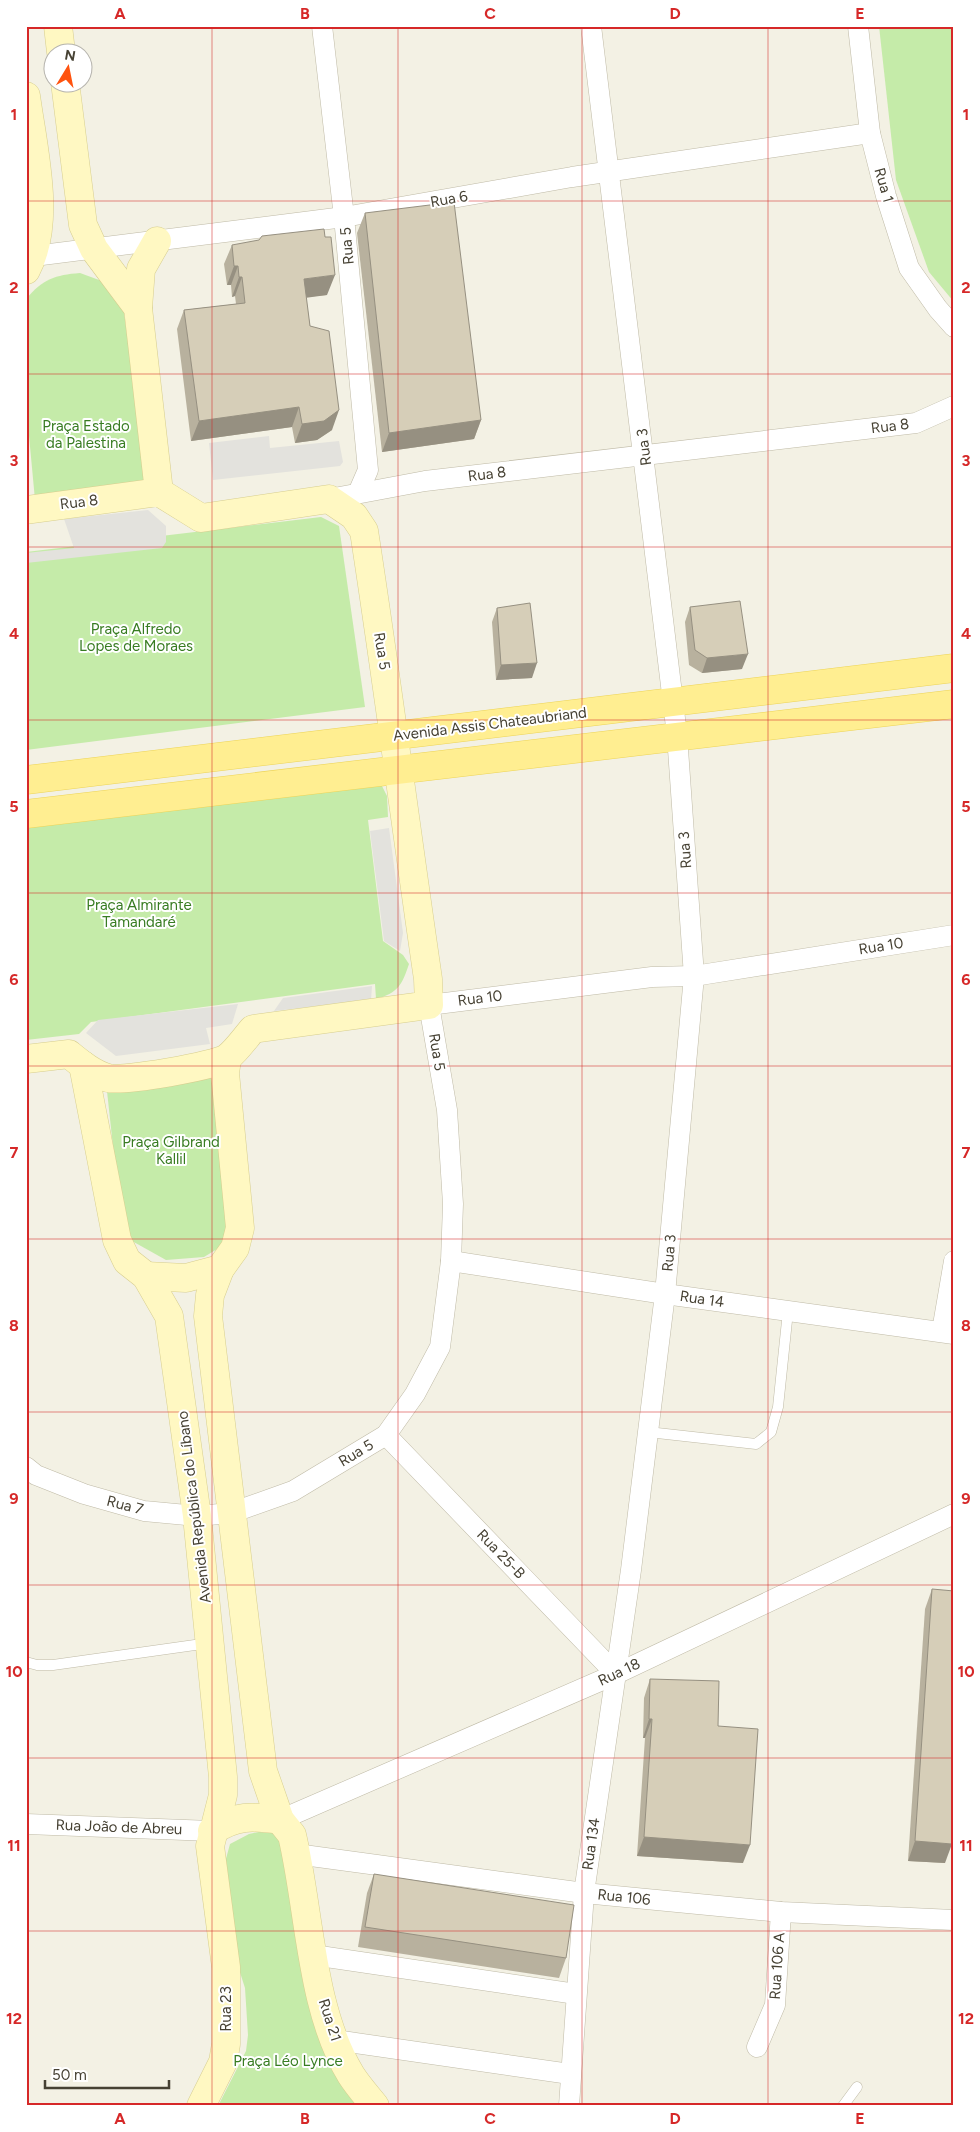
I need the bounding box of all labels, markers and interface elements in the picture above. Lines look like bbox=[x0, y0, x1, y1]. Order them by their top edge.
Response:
text: A bbox=[114, 4, 126, 23]
text: B bbox=[300, 4, 310, 23]
text: C bbox=[484, 4, 496, 23]
text: D bbox=[669, 4, 681, 23]
text: E bbox=[855, 4, 865, 23]
north arrow bbox=[42, 42, 92, 92]
text: N bbox=[63, 46, 77, 65]
text: 1 bbox=[11, 105, 17, 124]
text: 1 bbox=[963, 105, 969, 124]
street label: Rua 1 bbox=[870, 166, 898, 204]
street label: Rua 6 bbox=[429, 187, 470, 211]
street label: Rua 5 bbox=[336, 226, 358, 266]
text: 2 bbox=[9, 278, 19, 297]
text: 2 bbox=[961, 278, 971, 297]
street label: Rua 8 bbox=[870, 415, 910, 437]
park label: Praça Estado da Palestina bbox=[42, 417, 130, 452]
street label: Rua 3 bbox=[633, 427, 655, 467]
text: 3 bbox=[10, 451, 19, 470]
text: 3 bbox=[962, 451, 971, 470]
street label: Rua 8 bbox=[467, 463, 507, 485]
street label: Rua 8 bbox=[59, 491, 99, 513]
park label: Praça Alfredo Lopes de Moraes bbox=[79, 620, 193, 655]
text: 4 bbox=[9, 624, 19, 643]
text: 4 bbox=[961, 624, 971, 643]
street label: Rua 5 bbox=[370, 631, 394, 671]
street label: Avenida Assis Chateaubriand bbox=[392, 703, 588, 745]
text: 5 bbox=[9, 797, 19, 816]
text: 5 bbox=[961, 797, 971, 816]
street label: Rua 3 bbox=[675, 831, 695, 869]
park label: Praça Almirante Tamandaré bbox=[86, 896, 192, 931]
street label: Rua 10 bbox=[857, 934, 905, 958]
text: 6 bbox=[9, 970, 19, 989]
text: 6 bbox=[961, 970, 971, 989]
street label: Rua 10 bbox=[457, 986, 503, 1010]
street label: Rua 5 bbox=[425, 1032, 449, 1072]
park label: Praça Gilbrand Kallil bbox=[122, 1133, 220, 1168]
text: 7 bbox=[10, 1143, 19, 1162]
text: 7 bbox=[962, 1143, 971, 1162]
street label: Rua 3 bbox=[658, 1234, 680, 1272]
street label: Rua 14 bbox=[679, 1287, 725, 1311]
text: 8 bbox=[9, 1316, 19, 1335]
text: 8 bbox=[961, 1316, 971, 1335]
street label: Avenida República do Líbano bbox=[173, 1410, 215, 1604]
street label: Rua 5 bbox=[335, 1436, 377, 1470]
text: 9 bbox=[9, 1489, 19, 1508]
text: 9 bbox=[961, 1489, 971, 1508]
street label: Rua 7 bbox=[105, 1492, 145, 1518]
street label: Rua 25-B bbox=[473, 1526, 529, 1582]
street label: Rua 18 bbox=[595, 1654, 643, 1690]
text: 10 bbox=[5, 1662, 23, 1681]
text: 10 bbox=[957, 1662, 975, 1681]
street label: Rua João de Abreu bbox=[55, 1816, 183, 1838]
street label: Rua 134 bbox=[578, 1817, 604, 1871]
text: 11 bbox=[7, 1836, 21, 1855]
text: 11 bbox=[959, 1836, 973, 1855]
street label: Rua 106 bbox=[596, 1885, 652, 1909]
street label: Rua 106 A bbox=[766, 1932, 788, 2000]
street label: Rua 23 bbox=[217, 1986, 235, 2032]
street label: Rua 21 bbox=[315, 1996, 345, 2044]
text: 12 bbox=[6, 2009, 22, 2028]
text: 12 bbox=[958, 2009, 974, 2028]
park label: Praça Léo Lynce bbox=[233, 2052, 343, 2070]
scale bar bbox=[45, 2057, 169, 2089]
text: 50 m bbox=[52, 2066, 87, 2084]
text: A bbox=[114, 2109, 126, 2128]
text: B bbox=[300, 2109, 310, 2128]
text: C bbox=[484, 2109, 496, 2128]
text: D bbox=[669, 2109, 681, 2128]
text: E bbox=[855, 2109, 865, 2128]

